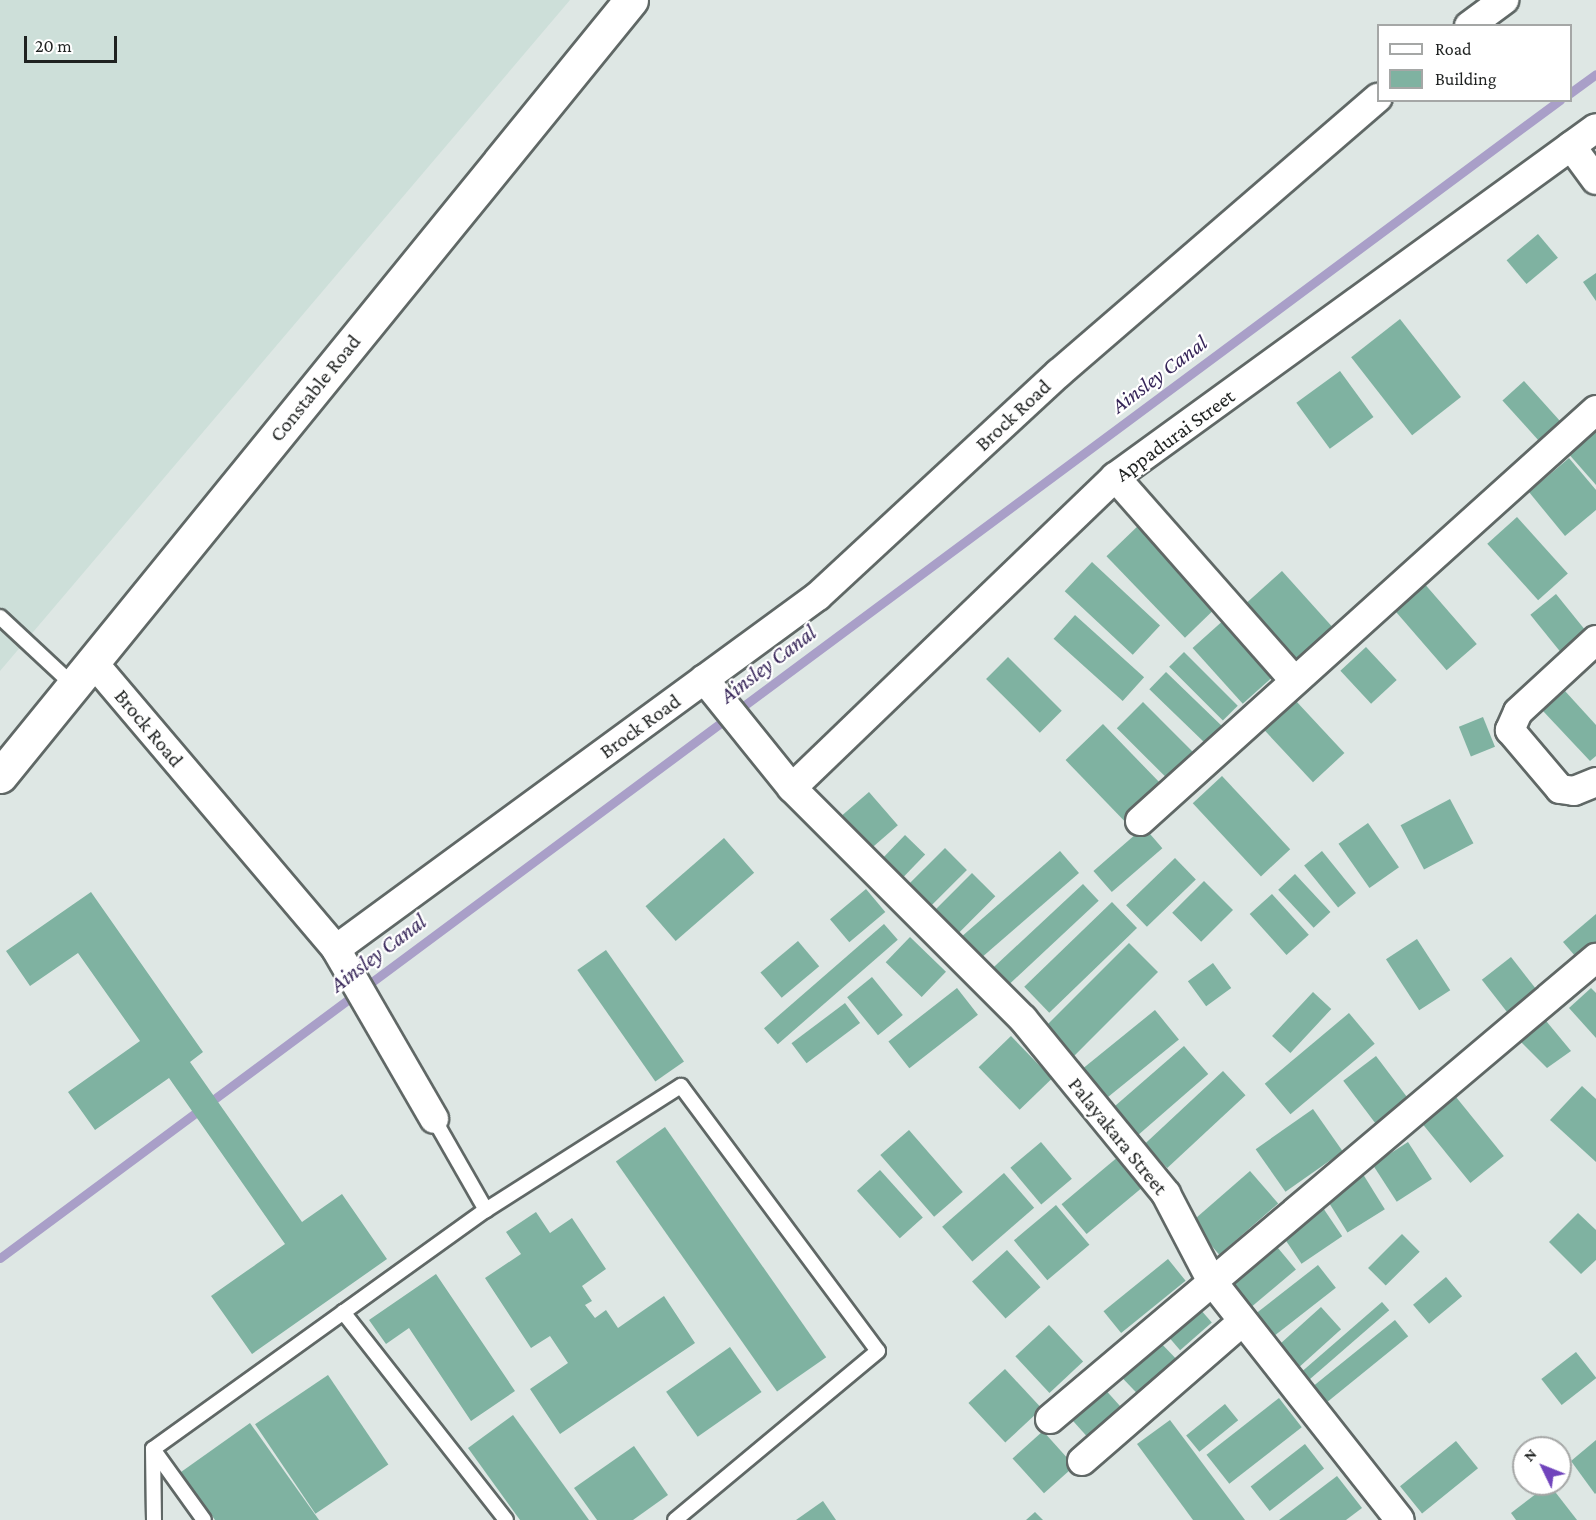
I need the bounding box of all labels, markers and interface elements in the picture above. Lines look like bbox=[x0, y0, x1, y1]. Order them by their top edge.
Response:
scale bar bbox=[27, 24, 120, 62]
legend bbox=[1377, 24, 1572, 102]
text: 20 m bbox=[35, 36, 72, 56]
text: Road bbox=[1435, 39, 1472, 59]
text: Building bbox=[1435, 69, 1496, 89]
street label: Constable Road bbox=[264, 329, 366, 447]
water label: Ainsley Canal bbox=[1106, 329, 1212, 419]
street label: Brock Road bbox=[970, 374, 1056, 456]
street label: Appadurai Street bbox=[1110, 383, 1240, 487]
water label: Ainsley Canal bbox=[715, 619, 821, 709]
street label: Brock Road bbox=[109, 684, 189, 772]
street label: Brock Road bbox=[595, 688, 685, 764]
water label: Ainsley Canal bbox=[325, 908, 431, 998]
street label: Palayakara Street bbox=[1063, 1072, 1173, 1200]
north arrow bbox=[1512, 1436, 1572, 1496]
text: N bbox=[1520, 1445, 1540, 1465]

